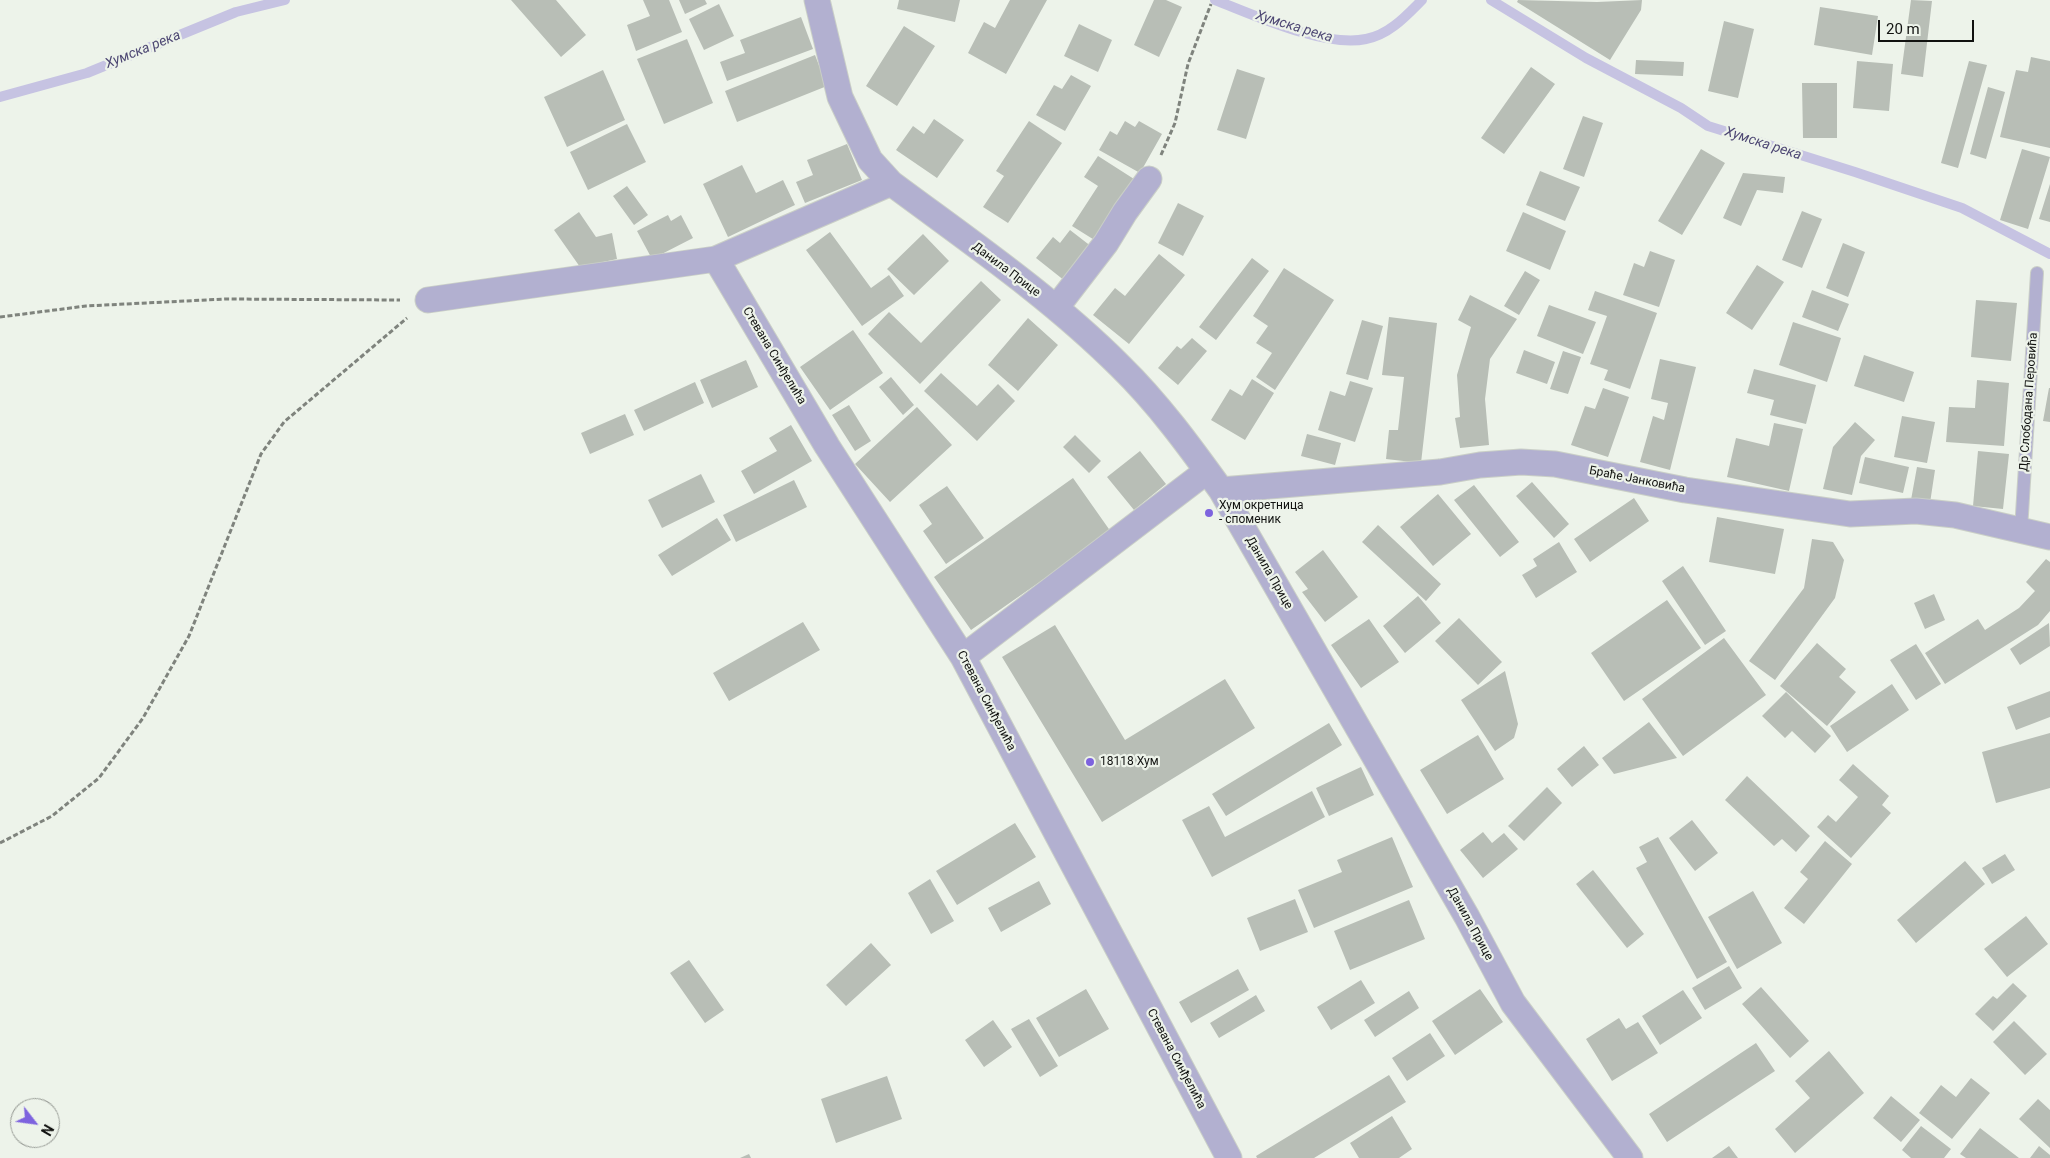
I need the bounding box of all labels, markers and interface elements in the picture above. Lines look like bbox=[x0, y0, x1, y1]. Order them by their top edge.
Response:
water label: Хумска река bbox=[1253, 7, 1335, 47]
scale bar bbox=[1880, 10, 1976, 42]
text: 20 m bbox=[1886, 20, 1920, 38]
water label: Хумска река bbox=[103, 27, 183, 73]
water label: Хумска река bbox=[1723, 124, 1803, 164]
street label: Данила Прице bbox=[969, 240, 1043, 300]
street label: Стевана Синђелића bbox=[739, 305, 809, 407]
street label: Др Слободана Перовића bbox=[2017, 332, 2041, 472]
street label: Браће Јанковића bbox=[1588, 464, 1686, 496]
place label: Хум окретница - споменик bbox=[1219, 499, 1304, 527]
marker: Хум окретница - споменик bbox=[1203, 507, 1215, 519]
street label: Данила Прице bbox=[1242, 534, 1296, 612]
street label: Стевана Синђелића bbox=[954, 649, 1018, 753]
place label: 18118 Хум bbox=[1100, 755, 1159, 769]
marker: 18118 Хум bbox=[1084, 756, 1096, 768]
street label: Данила Прице bbox=[1444, 885, 1496, 963]
street label: Стевана Синђелића bbox=[1144, 1007, 1208, 1111]
north arrow bbox=[10, 1098, 60, 1148]
text: N bbox=[38, 1122, 57, 1138]

